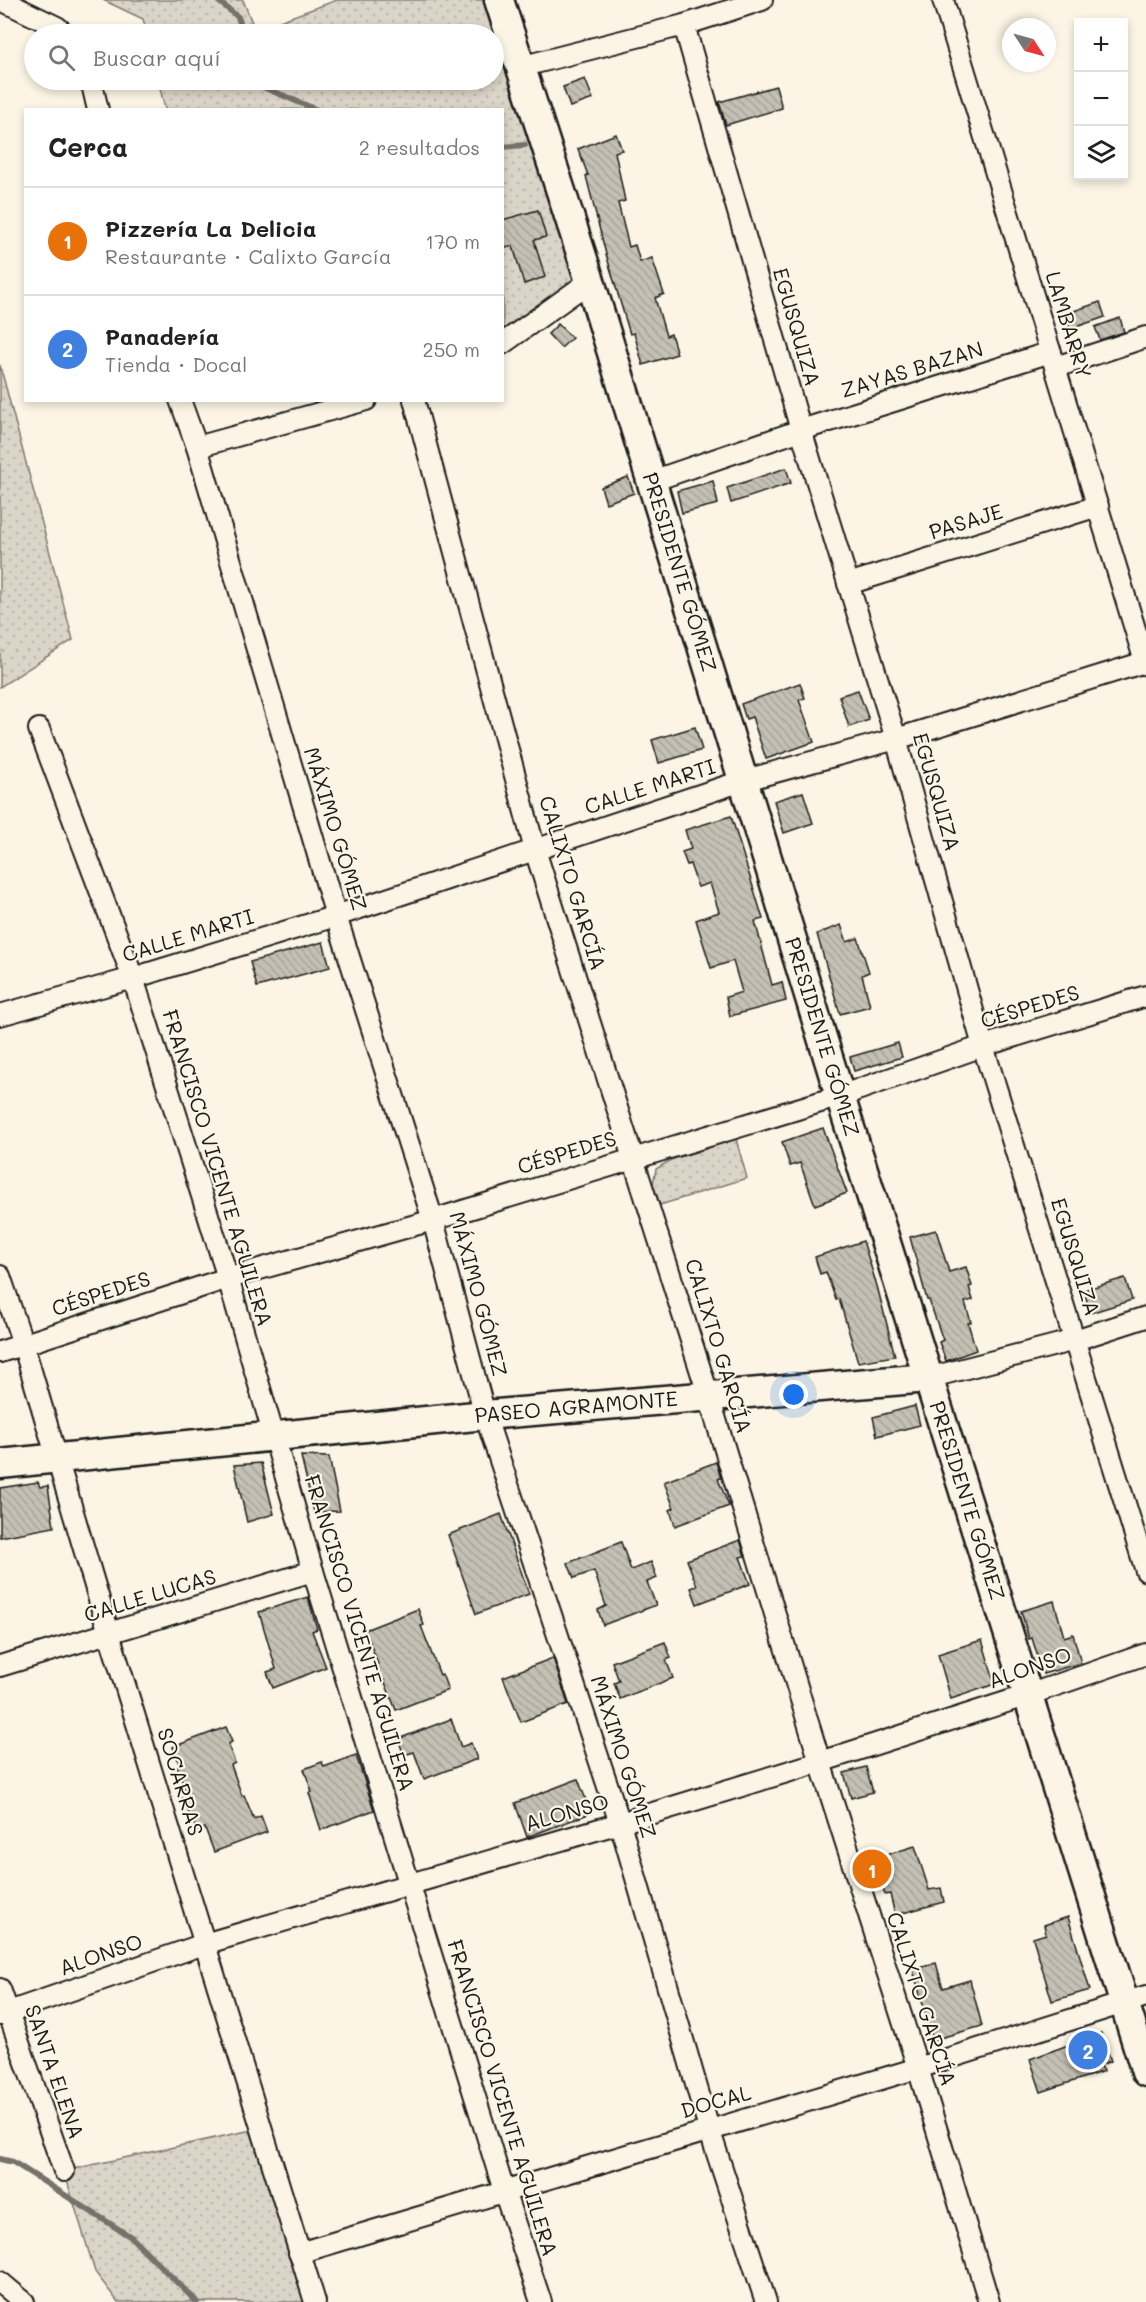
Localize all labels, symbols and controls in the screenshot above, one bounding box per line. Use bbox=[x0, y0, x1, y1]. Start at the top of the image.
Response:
north arrow bbox=[1002, 18, 1056, 72]
map controls bbox=[1074, 18, 1128, 180]
button: + bbox=[1074, 18, 1128, 72]
search box bbox=[24, 24, 504, 90]
icon: search bbox=[45, 41, 78, 74]
text: Buscar aquí bbox=[93, 43, 221, 72]
button: − bbox=[1074, 72, 1128, 126]
button: layers bbox=[1074, 126, 1128, 180]
text: Cerca bbox=[48, 130, 128, 164]
text: 2 resultados bbox=[359, 134, 480, 160]
text: Pizzería La Delicia bbox=[105, 214, 317, 243]
text: 1 bbox=[63, 228, 72, 254]
text: 170 m bbox=[425, 228, 480, 254]
text: Restaurante · Calixto García bbox=[105, 243, 391, 269]
street label: EGUSQUIZA bbox=[768, 264, 827, 389]
street label: LAMBARRY bbox=[1040, 268, 1099, 381]
text: Panadería bbox=[105, 322, 219, 351]
street label: ZAYAS BAZAN bbox=[837, 334, 986, 403]
text: 2 bbox=[62, 336, 73, 362]
text: 250 m bbox=[423, 336, 480, 362]
text: Tienda · Docal bbox=[105, 351, 247, 377]
street label: PRESIDENTE GÓMEZ bbox=[638, 469, 724, 675]
street label: PASAJE bbox=[925, 497, 1006, 545]
street label: EGUSQUIZA bbox=[908, 729, 967, 854]
street label: MÁXIMO GÓMEZ bbox=[299, 744, 374, 914]
street label: CALLE MARTI bbox=[581, 752, 718, 819]
street label: CALIXTO GARCÍA bbox=[534, 792, 613, 973]
street label: CALLE MARTI bbox=[119, 902, 257, 967]
street label: PRESIDENTE GÓMEZ bbox=[780, 934, 867, 1139]
street label: CÉSPEDES bbox=[977, 978, 1082, 1033]
street label: FRANCISCO VICENTE AGUILERA bbox=[157, 1006, 280, 1329]
street label: CÉSPEDES bbox=[514, 1124, 619, 1179]
street label: EGUSQUIZA bbox=[1046, 1194, 1107, 1319]
street label: MÁXIMO GÓMEZ bbox=[444, 1208, 514, 1379]
street label: CALIXTO GARCÍA bbox=[680, 1255, 759, 1436]
street label: CÉSPEDES bbox=[48, 1264, 153, 1321]
your location bbox=[779, 1380, 808, 1409]
street label: PASEO AGRAMONTE bbox=[473, 1384, 679, 1428]
street label: PRESIDENTE GÓMEZ bbox=[924, 1397, 1012, 1603]
street label: FRANCISCO VICENTE AGUILERA bbox=[299, 1471, 422, 1794]
street label: CALLE LUCAS bbox=[80, 1562, 219, 1627]
street label: ALONSO bbox=[984, 1640, 1075, 1693]
street label: MÁXIMO GÓMEZ bbox=[585, 1672, 663, 1841]
street label: SOCARRAS bbox=[152, 1724, 211, 1839]
street label: ALONSO bbox=[521, 1787, 612, 1836]
pin: 1 bbox=[852, 1846, 892, 1892]
street label: CALIXTO GARCÍA bbox=[882, 1908, 963, 2089]
street label: ALONSO bbox=[55, 1927, 146, 1980]
street label: FRANCISCO VICENTE AGUILERA bbox=[442, 1936, 565, 2259]
street label: SANTA ELENA bbox=[20, 2001, 91, 2142]
pin: 2 bbox=[1068, 2028, 1108, 2072]
street label: DOCAL bbox=[677, 2078, 754, 2123]

